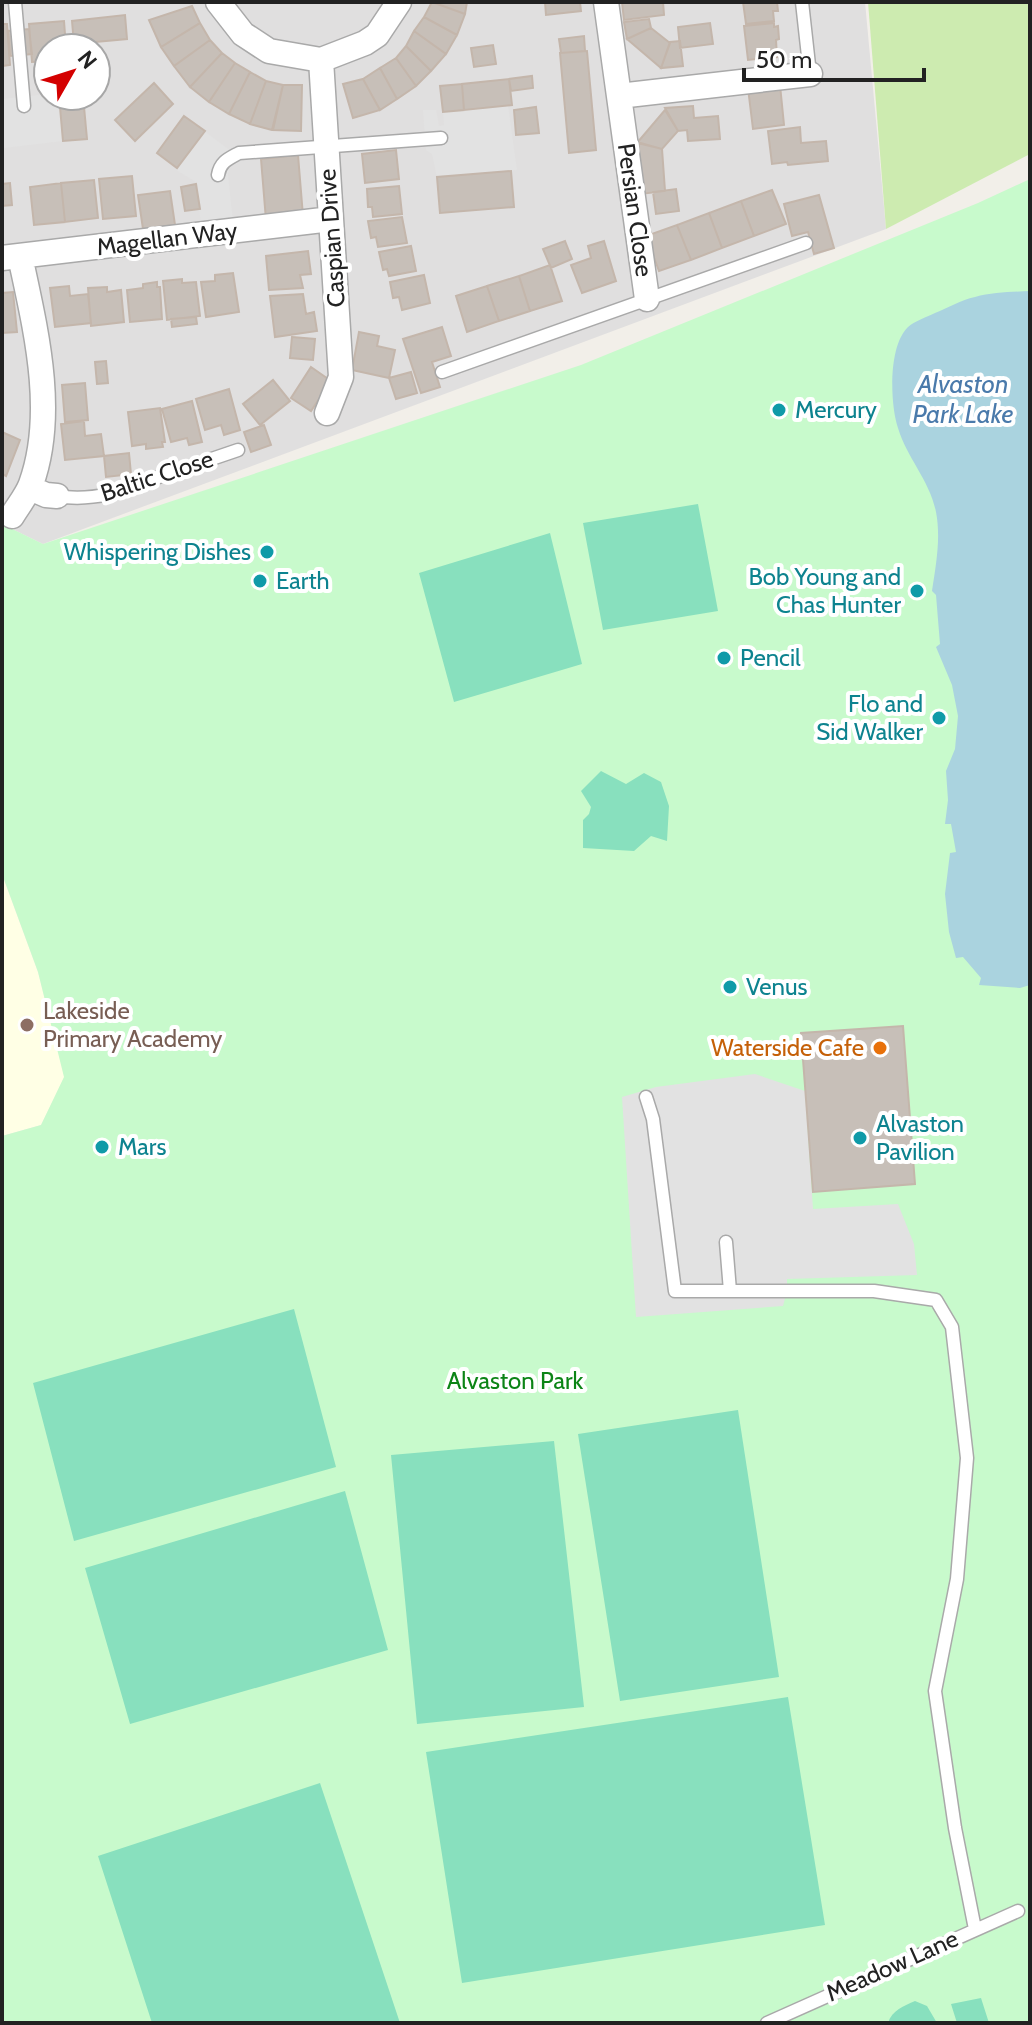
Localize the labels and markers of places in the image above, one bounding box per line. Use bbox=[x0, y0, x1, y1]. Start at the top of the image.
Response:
place label: Mercury bbox=[795, 395, 877, 424]
marker: Mercury bbox=[770, 401, 788, 419]
place label: Whispering Dishes bbox=[64, 537, 251, 566]
marker: Whispering Dishes bbox=[258, 543, 276, 561]
place label: Bob Young and Chas Hunter bbox=[748, 562, 901, 619]
place label: Earth bbox=[276, 566, 330, 595]
marker: Earth bbox=[251, 572, 269, 590]
marker: Bob Young and Chas Hunter bbox=[908, 582, 926, 600]
place label: Pencil bbox=[740, 643, 801, 672]
marker: Pencil bbox=[715, 649, 733, 667]
place label: Flo and Sid Walker bbox=[816, 689, 923, 746]
marker: Flo and Sid Walker bbox=[930, 709, 948, 727]
place label: Venus bbox=[746, 972, 807, 1001]
marker: Venus bbox=[721, 978, 739, 996]
place label: Lakeside Primary Academy bbox=[43, 996, 222, 1053]
marker: Lakeside Primary Academy bbox=[18, 1016, 36, 1034]
place label: Waterside Cafe bbox=[711, 1033, 864, 1062]
marker: Waterside Cafe bbox=[871, 1039, 889, 1057]
place label: Alvaston Pavilion bbox=[876, 1109, 964, 1166]
marker: Alvaston Pavilion bbox=[851, 1129, 869, 1147]
place label: Mars bbox=[118, 1132, 166, 1161]
marker: Mars bbox=[93, 1138, 111, 1156]

